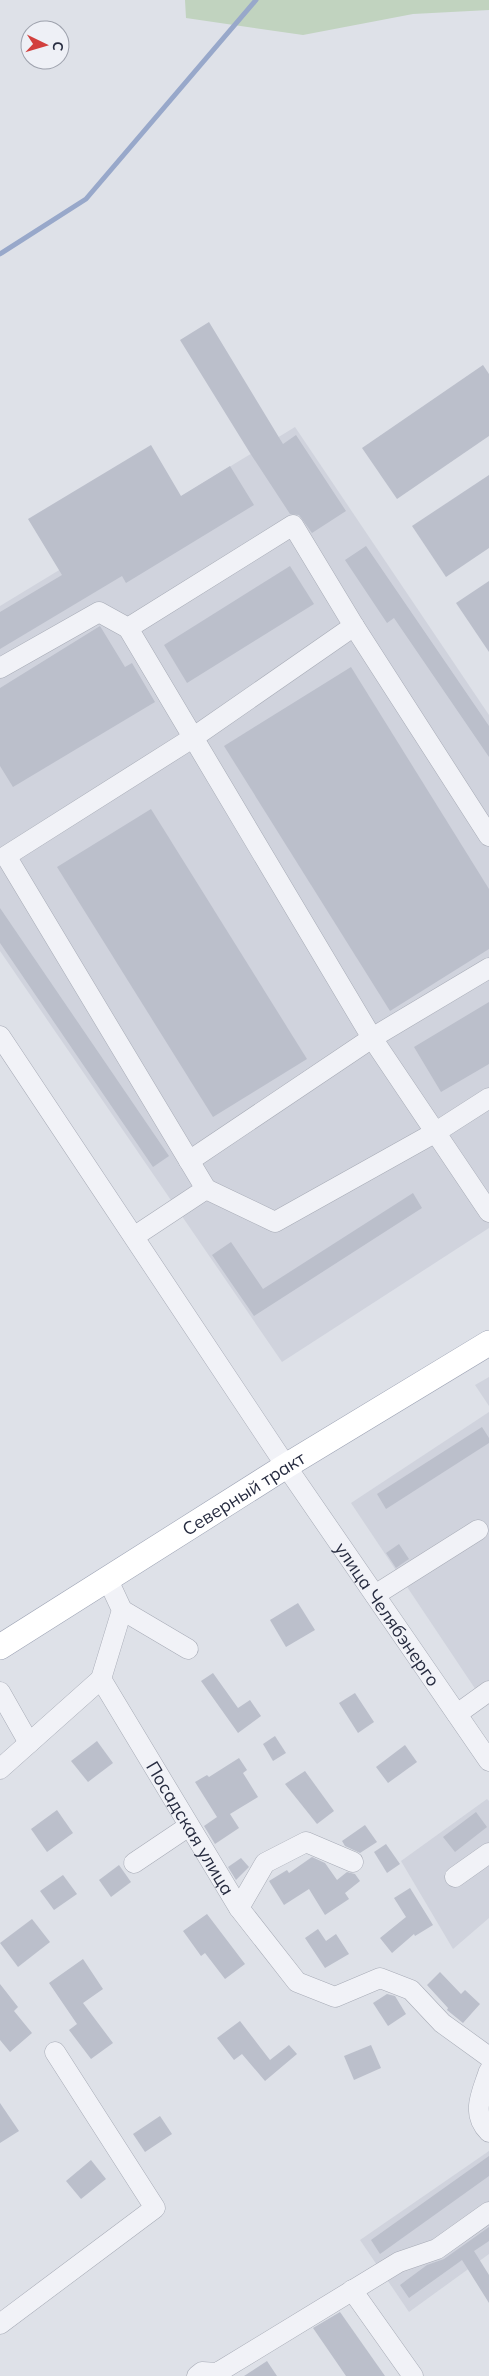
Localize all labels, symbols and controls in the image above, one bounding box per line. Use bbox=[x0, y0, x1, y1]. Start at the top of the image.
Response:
north arrow bbox=[20, 20, 70, 70]
text: С bbox=[49, 41, 67, 52]
street label: Северный тракт bbox=[178, 1445, 310, 1540]
street label: улица Челябэнерго bbox=[330, 1537, 446, 1691]
street label: Посадская улица bbox=[142, 1757, 240, 1899]

